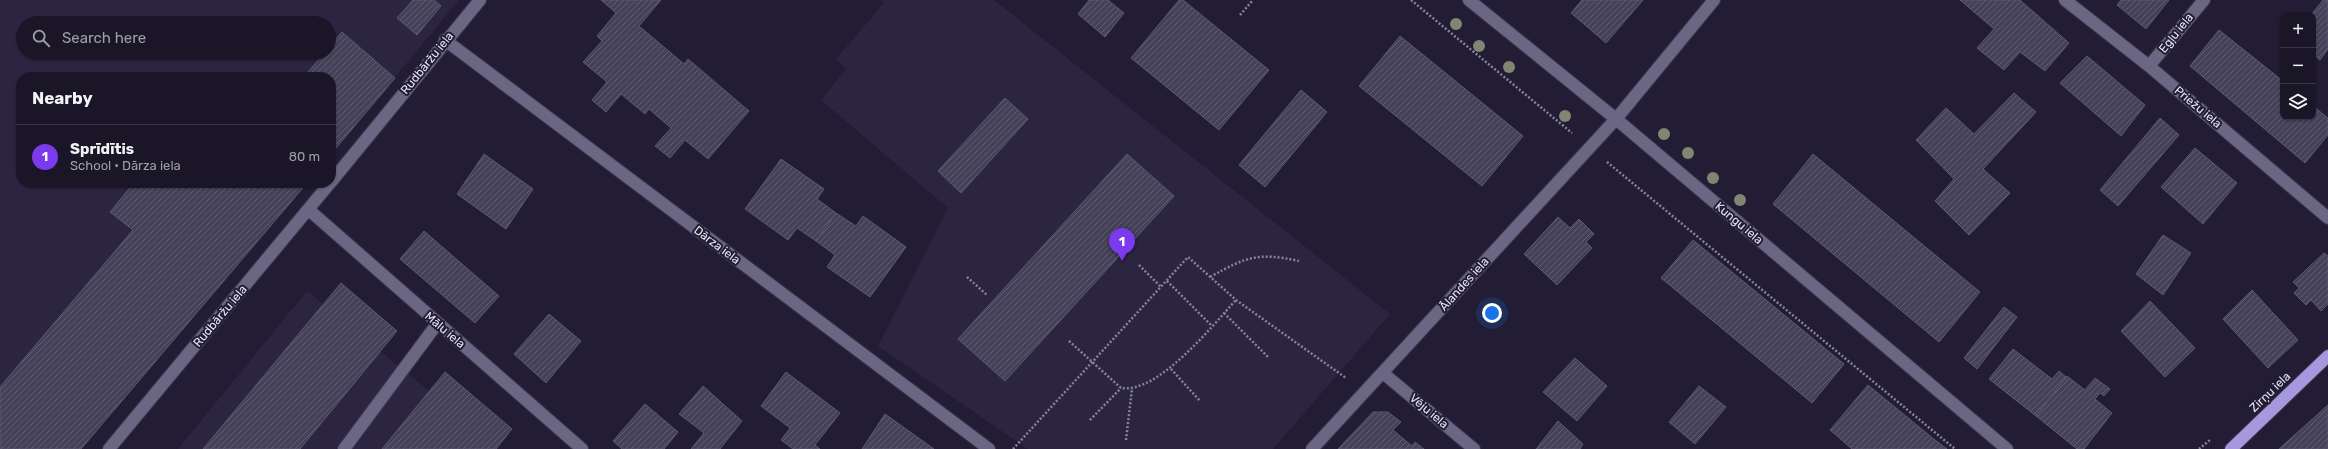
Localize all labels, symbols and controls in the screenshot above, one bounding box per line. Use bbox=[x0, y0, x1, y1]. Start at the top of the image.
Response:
street label: Egļu iela bbox=[2156, 10, 2196, 56]
map controls bbox=[2280, 12, 2316, 120]
button: + bbox=[2280, 12, 2316, 48]
search box bbox=[16, 16, 336, 60]
icon: search bbox=[30, 27, 52, 49]
text: Search here bbox=[62, 29, 146, 47]
street label: Rudbāržu iela bbox=[398, 29, 456, 97]
button: − bbox=[2280, 48, 2316, 84]
street label: Priežu iela bbox=[2172, 83, 2224, 131]
button: layers bbox=[2280, 84, 2316, 120]
text: Nearby bbox=[32, 88, 93, 108]
text: Sprīdītis bbox=[70, 140, 134, 158]
text: 1 bbox=[42, 149, 48, 164]
text: 80 m bbox=[289, 149, 320, 164]
text: School · Dārza iela bbox=[70, 158, 181, 173]
street label: Kungu iela bbox=[1712, 199, 1766, 247]
street label: Dārza iela bbox=[691, 223, 743, 267]
pin: 1 bbox=[1109, 228, 1135, 261]
street label: Ālandes iela bbox=[1436, 254, 1492, 314]
street label: Rudbāržu iela bbox=[190, 282, 250, 350]
your location bbox=[1482, 303, 1502, 323]
street label: Mālu iela bbox=[422, 309, 468, 351]
street label: Zirņu iela bbox=[2247, 369, 2293, 415]
street label: Vēju iela bbox=[1407, 391, 1451, 431]

